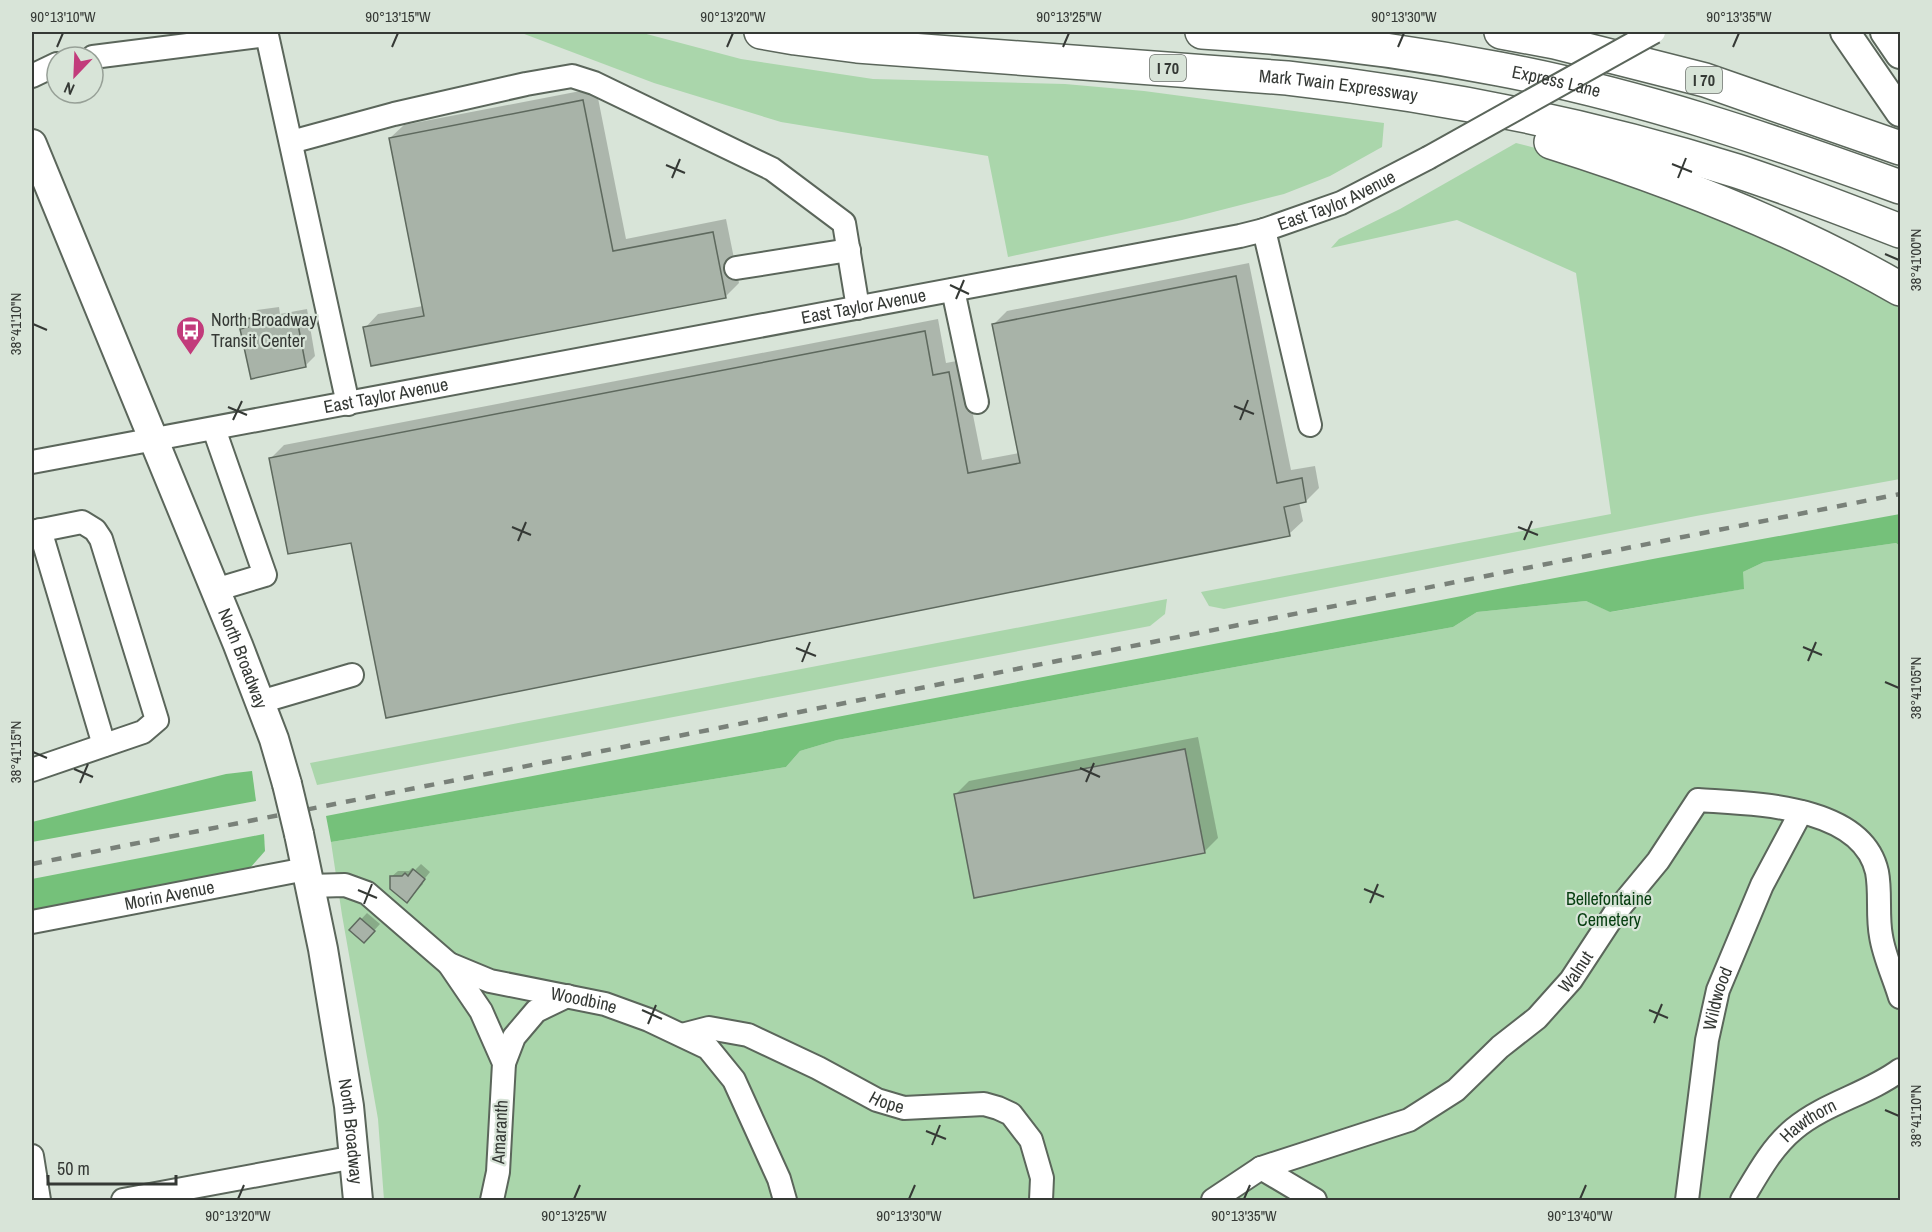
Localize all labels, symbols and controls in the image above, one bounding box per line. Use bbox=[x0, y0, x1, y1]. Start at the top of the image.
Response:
text: 90°13'10"W bbox=[30, 6, 96, 27]
text: 90°13'15"W bbox=[365, 6, 431, 27]
text: 90°13'20"W bbox=[700, 6, 766, 27]
text: 90°13'25"W bbox=[1036, 6, 1102, 27]
text: 90°13'30"W bbox=[1371, 6, 1437, 27]
text: 90°13'35"W bbox=[1706, 6, 1772, 27]
north arrow bbox=[45, 45, 105, 105]
road number: I 70 bbox=[1150, 55, 1186, 81]
street label: Express Lane bbox=[1510, 59, 1603, 103]
street label: Mark Twain Expressway bbox=[1258, 63, 1420, 108]
road number: I 70 bbox=[1686, 67, 1722, 93]
text: N bbox=[60, 77, 78, 101]
street label: East Taylor Avenue bbox=[1274, 164, 1400, 236]
text: 38°41'00"N bbox=[1905, 229, 1926, 291]
street label: East Taylor Avenue bbox=[799, 282, 928, 330]
text: 38°41'10"N bbox=[5, 293, 26, 355]
place label: North Broadway Transit Center bbox=[211, 307, 317, 353]
bus stop icon: North Broadway Transit Center bbox=[174, 314, 206, 356]
street label: East Taylor Avenue bbox=[321, 371, 450, 419]
street label: North Broadway bbox=[212, 604, 274, 713]
text: 38°41'05"N bbox=[1905, 657, 1926, 719]
text: 38°41'15"N bbox=[5, 721, 26, 783]
street label: Morin Avenue bbox=[122, 874, 216, 916]
park label: Bellefontaine Cemetery bbox=[1566, 886, 1652, 932]
street label: Walnut bbox=[1552, 946, 1599, 998]
street label: Wildwood bbox=[1697, 963, 1738, 1032]
street label: Woodbine bbox=[549, 980, 621, 1019]
street label: North Broadway bbox=[333, 1077, 369, 1186]
street label: Hope bbox=[865, 1085, 907, 1119]
text: 38°41'10"N bbox=[1905, 1085, 1926, 1147]
street label: Hawthorn bbox=[1774, 1092, 1840, 1148]
street label: Amaranth bbox=[485, 1099, 514, 1166]
scale bar bbox=[48, 1148, 176, 1186]
text: 50 m bbox=[57, 1156, 90, 1181]
text: 90°13'20"W bbox=[205, 1205, 271, 1226]
text: 90°13'25"W bbox=[541, 1205, 607, 1226]
text: 90°13'30"W bbox=[876, 1205, 942, 1226]
text: 90°13'35"W bbox=[1211, 1205, 1277, 1226]
text: 90°13'40"W bbox=[1547, 1205, 1613, 1226]

